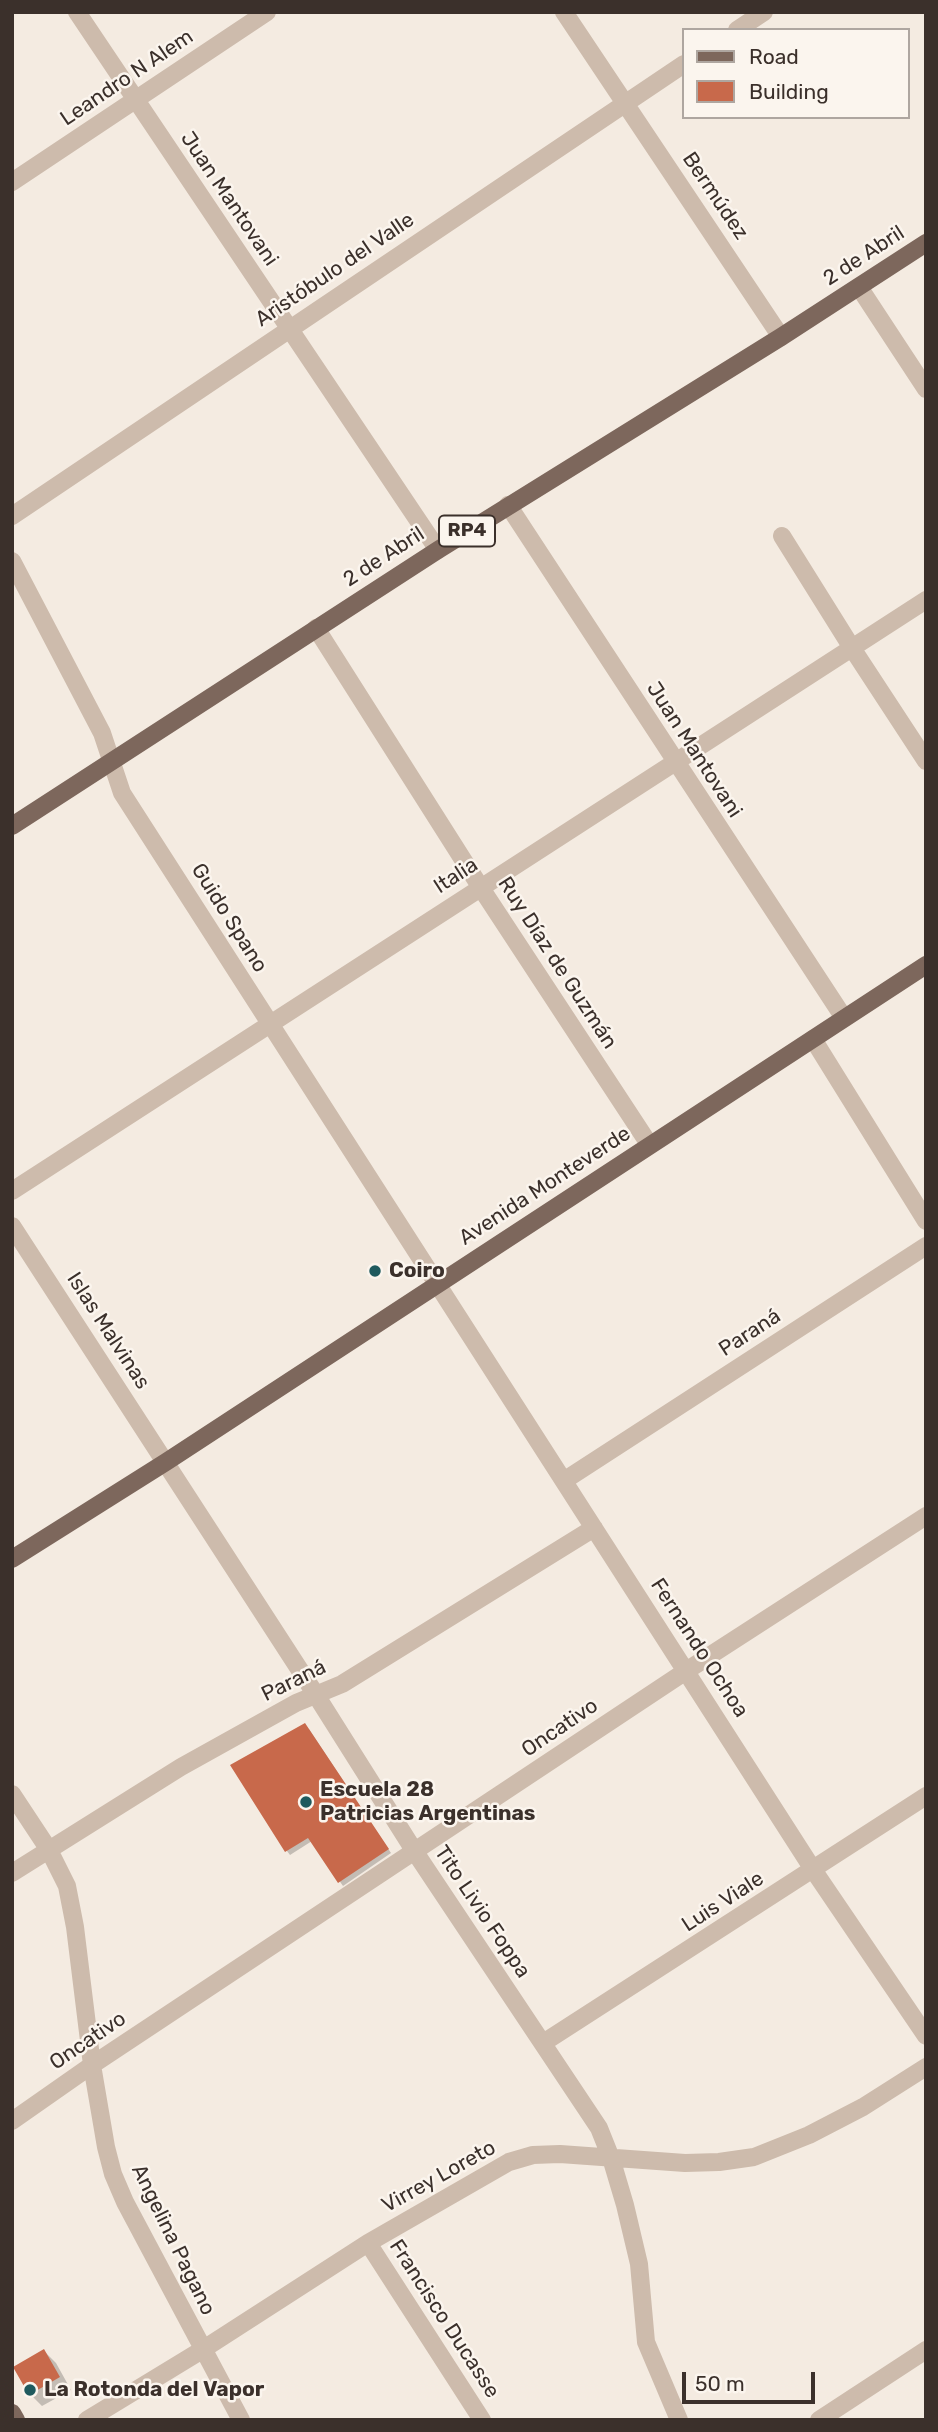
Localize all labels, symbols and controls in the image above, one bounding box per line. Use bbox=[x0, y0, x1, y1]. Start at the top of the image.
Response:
street label: Leandro N Alem bbox=[56, 24, 198, 132]
legend bbox=[682, 28, 910, 119]
text: Road bbox=[749, 44, 799, 69]
text: Building bbox=[749, 79, 829, 104]
street label: Juan Mantovani bbox=[175, 127, 283, 271]
street label: Bermúdez bbox=[677, 147, 753, 245]
street label: Aristóbulo del Valle bbox=[251, 208, 419, 332]
street label: 2 de Abril bbox=[819, 220, 909, 292]
road number: RP4 bbox=[439, 516, 495, 546]
street label: 2 de Abril bbox=[339, 521, 429, 593]
street label: Juan Mantovani bbox=[641, 677, 747, 823]
street label: Italia bbox=[429, 853, 483, 899]
street label: Guido Spano bbox=[186, 859, 272, 977]
street label: Ruy Díaz de Guzmán bbox=[492, 872, 622, 1054]
street label: Avenida Monteverde bbox=[455, 1121, 635, 1251]
place label: Coiro bbox=[389, 1258, 445, 1284]
marker: Coiro bbox=[367, 1263, 383, 1279]
street label: Islas Malvinas bbox=[61, 1268, 155, 1394]
street label: Paraná bbox=[714, 1304, 786, 1362]
street label: Fernando Ochoa bbox=[645, 1574, 753, 1722]
street label: Paraná bbox=[258, 1655, 330, 1707]
street label: Oncativo bbox=[517, 1693, 603, 1763]
place label: Escuela 28 Patricias Argentinas bbox=[320, 1777, 535, 1827]
marker: Escuela 28 Patricias Argentinas bbox=[298, 1794, 314, 1810]
street label: Tito Livio Foppa bbox=[428, 1841, 536, 1983]
street label: Luis Viale bbox=[677, 1866, 769, 1938]
street label: Oncativo bbox=[45, 2006, 131, 2076]
street label: Virrey Loreto bbox=[378, 2135, 500, 2219]
street label: Angelina Pagano bbox=[126, 2161, 220, 2319]
street label: Francisco Ducasse bbox=[383, 2235, 505, 2403]
scale bar bbox=[686, 2358, 819, 2402]
text: 50 m bbox=[695, 2371, 745, 2396]
place label: La Rotonda del Vapor bbox=[44, 2377, 264, 2403]
marker: La Rotonda del Vapor bbox=[22, 2382, 38, 2398]

